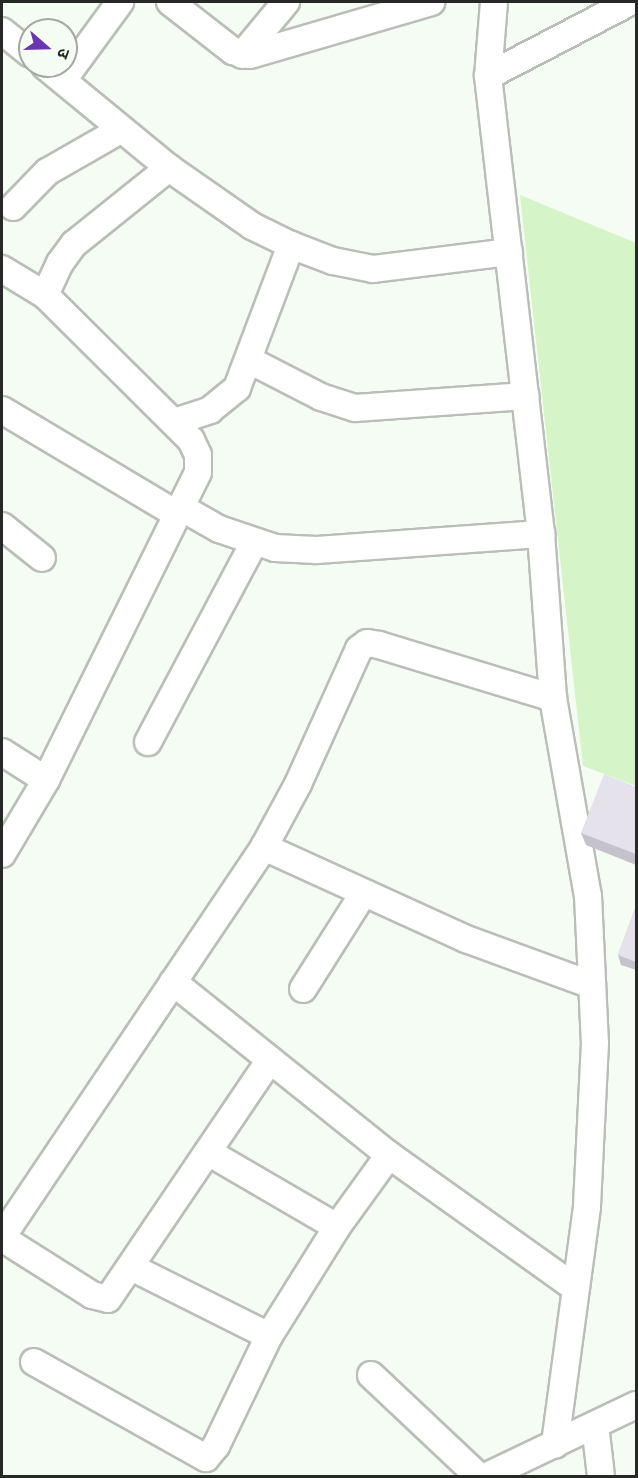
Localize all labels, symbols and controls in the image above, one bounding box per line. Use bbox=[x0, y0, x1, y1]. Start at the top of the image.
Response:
north arrow bbox=[18, 18, 78, 78]
text: उ bbox=[52, 46, 75, 62]

